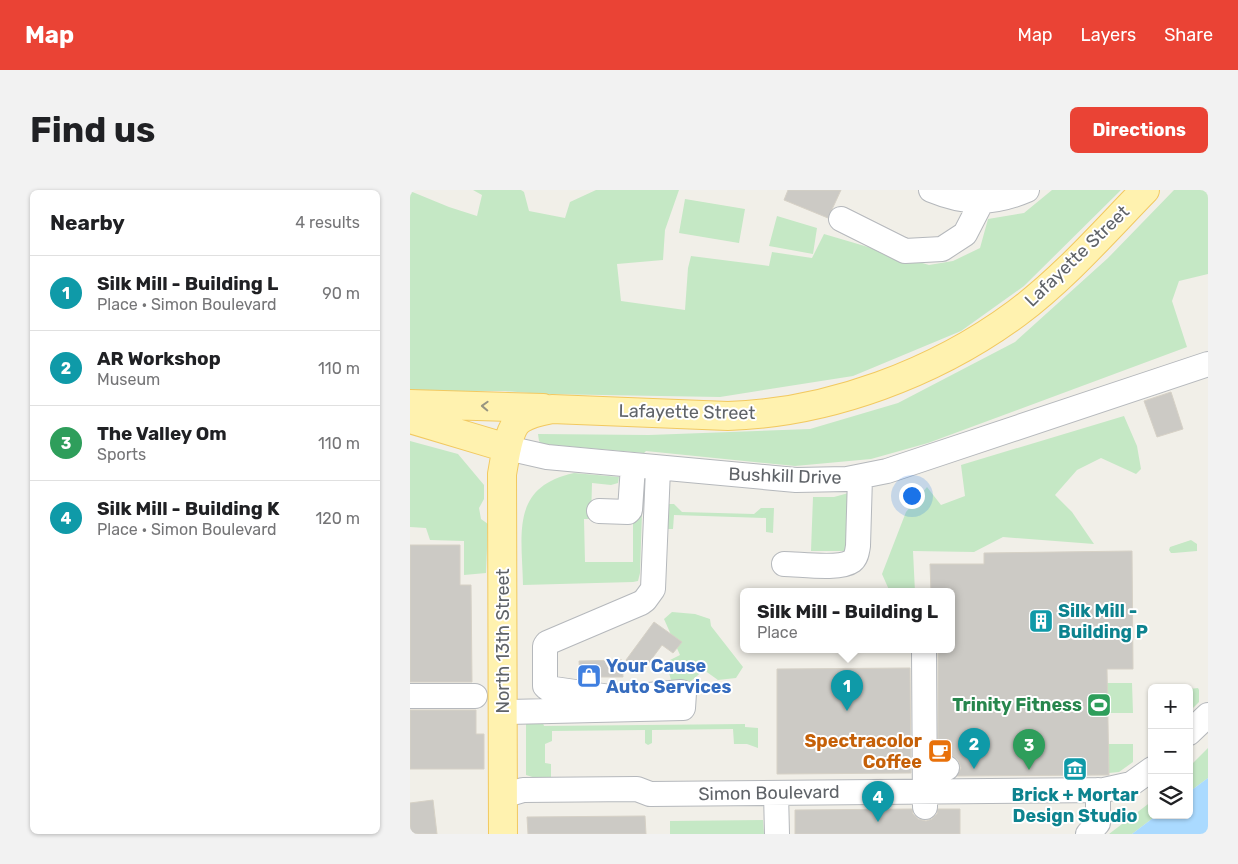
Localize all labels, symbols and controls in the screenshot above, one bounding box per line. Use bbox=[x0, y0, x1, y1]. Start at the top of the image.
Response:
text: Map bbox=[25, 21, 74, 49]
text: Map bbox=[1018, 24, 1053, 46]
text: Layers bbox=[1081, 24, 1136, 46]
text: Share bbox=[1164, 24, 1213, 46]
button: Directions bbox=[1070, 107, 1208, 153]
text: Find us bbox=[30, 109, 155, 151]
street label: Lafayette Street bbox=[1020, 201, 1134, 311]
text: Nearby bbox=[50, 210, 125, 235]
text: 4 results bbox=[295, 213, 360, 232]
text: Silk Mill - Building L bbox=[97, 272, 278, 295]
text: 1 bbox=[62, 284, 70, 303]
text: 90 m bbox=[322, 284, 360, 303]
text: Place · Simon Boulevard bbox=[97, 295, 277, 314]
text: AR Workshop bbox=[97, 347, 221, 370]
text: 2 bbox=[61, 359, 71, 378]
text: 110 m bbox=[318, 359, 360, 378]
text: Museum bbox=[97, 370, 160, 389]
street label: Lafayette Street bbox=[618, 400, 756, 424]
one-way arrow bbox=[481, 401, 489, 412]
text: The Valley Om bbox=[97, 422, 227, 445]
text: 3 bbox=[61, 434, 71, 453]
text: 110 m bbox=[318, 434, 360, 453]
text: Sports bbox=[97, 445, 146, 464]
street label: Bushkill Drive bbox=[728, 463, 842, 489]
your location bbox=[899, 483, 925, 509]
text: Silk Mill - Building K bbox=[97, 497, 280, 520]
text: 4 bbox=[61, 509, 71, 528]
text: 120 m bbox=[315, 509, 360, 528]
text: Place · Simon Boulevard bbox=[97, 520, 277, 539]
street label: North 13th Street bbox=[492, 568, 514, 714]
popup bbox=[740, 588, 955, 653]
text: Silk Mill - Building L bbox=[757, 600, 938, 623]
place label: Silk Mill - Building P bbox=[1058, 600, 1148, 643]
building icon: Silk Mill - Building P bbox=[1028, 608, 1054, 634]
text: Place bbox=[757, 623, 798, 642]
place label: Your Cause Auto Services bbox=[606, 655, 732, 698]
shop icon: Your Cause Auto Services bbox=[576, 663, 602, 689]
pin: 1 bbox=[831, 670, 863, 711]
map controls bbox=[1148, 684, 1193, 819]
button: + bbox=[1148, 684, 1193, 729]
sports icon: Trinity Fitness bbox=[1086, 692, 1112, 718]
place label: Trinity Fitness bbox=[952, 694, 1082, 716]
pin: 2 bbox=[958, 728, 990, 769]
pin: 3 bbox=[1013, 729, 1045, 770]
button: − bbox=[1148, 729, 1193, 774]
place label: Spectracolor Coffee bbox=[804, 730, 922, 773]
cafe icon: Spectracolor Coffee bbox=[927, 738, 953, 764]
museum icon: Brick + Mortar Design Studio bbox=[1062, 756, 1088, 782]
button: layers bbox=[1148, 774, 1193, 819]
street label: Simon Boulevard bbox=[698, 781, 840, 805]
pin: 4 bbox=[862, 781, 894, 822]
place label: Brick + Mortar Design Studio bbox=[1012, 784, 1138, 827]

